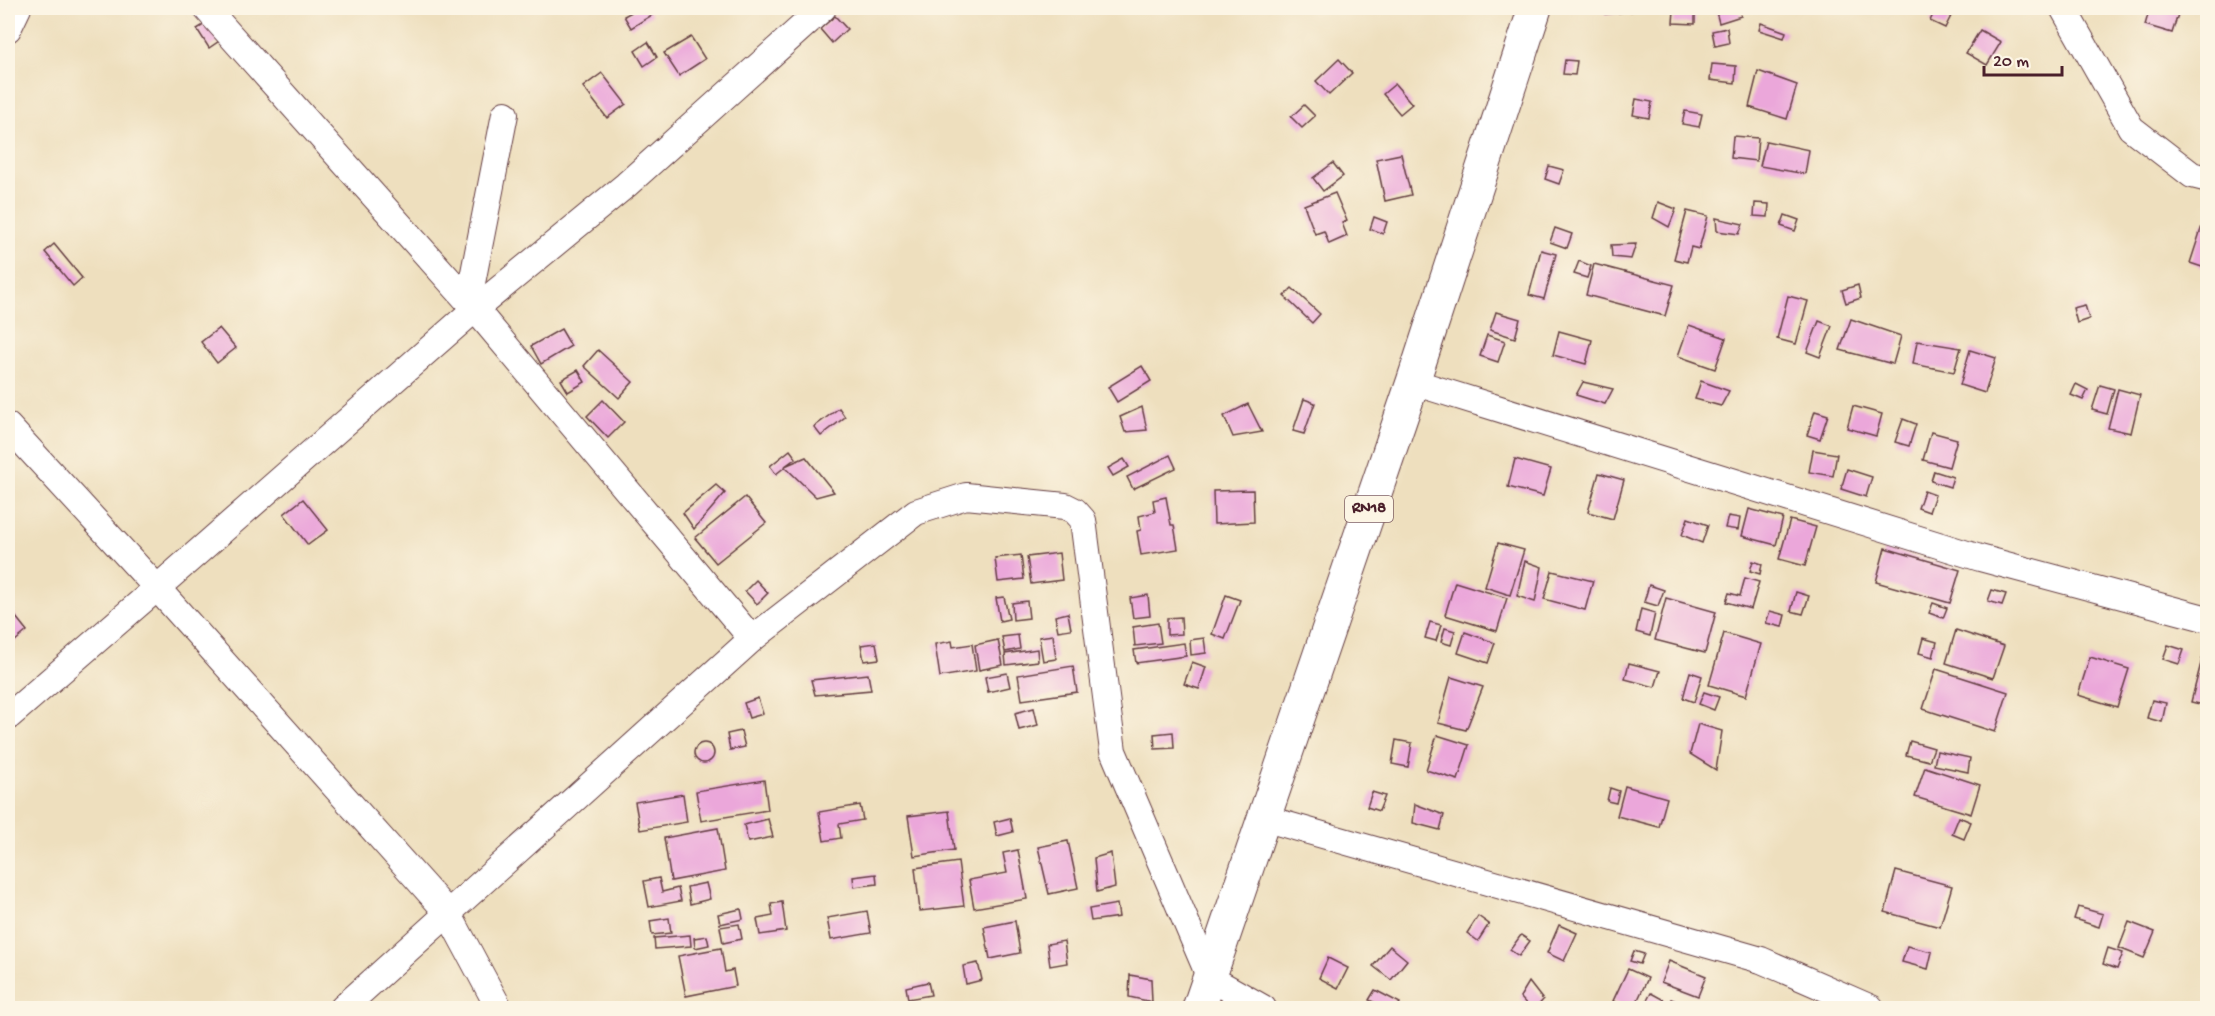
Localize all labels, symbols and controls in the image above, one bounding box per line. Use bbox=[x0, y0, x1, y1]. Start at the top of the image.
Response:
scale bar bbox=[1984, 39, 2062, 77]
text: 20 m bbox=[1993, 52, 2029, 73]
road number: RN18 bbox=[1345, 496, 1393, 522]

